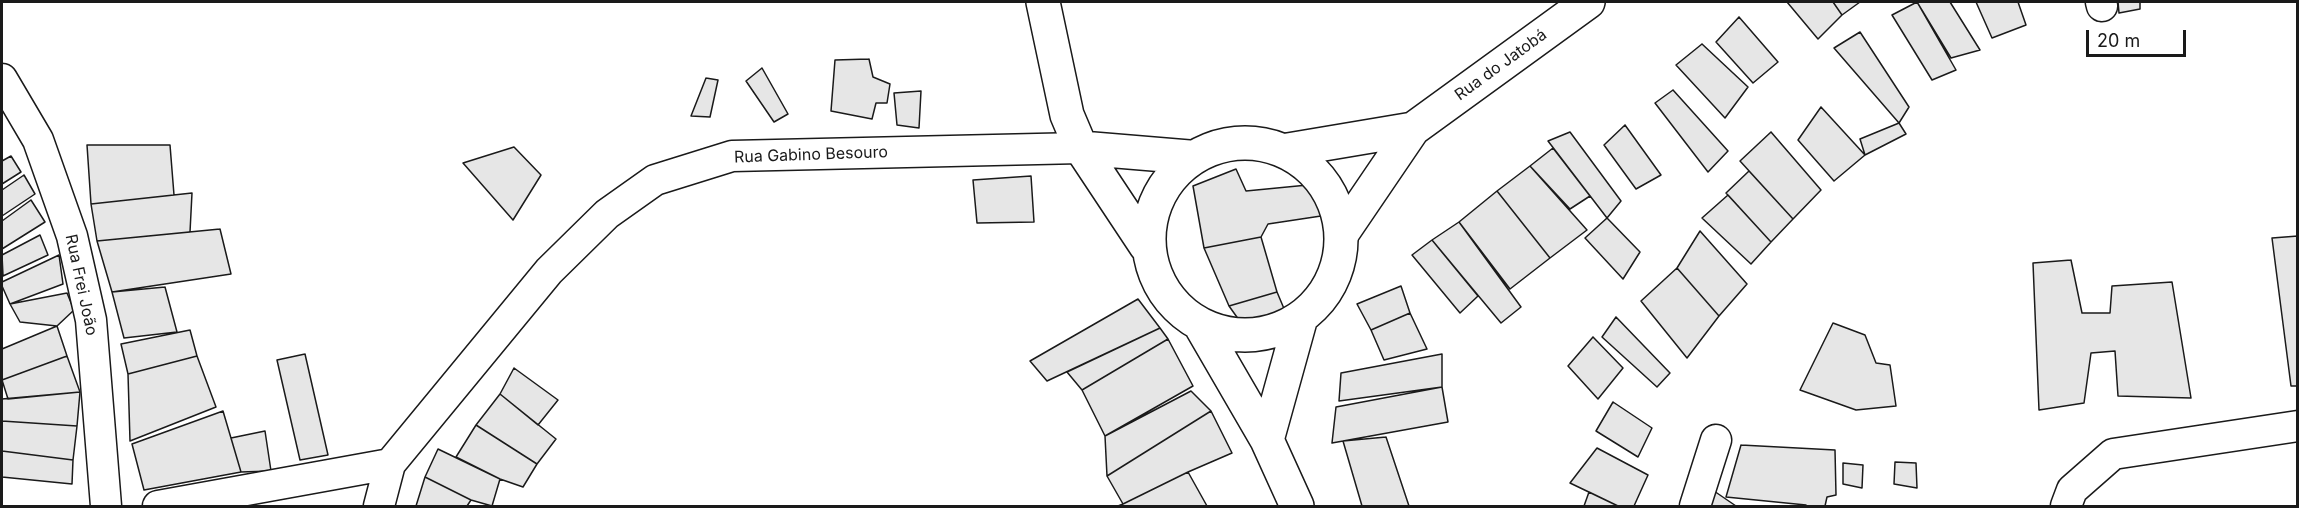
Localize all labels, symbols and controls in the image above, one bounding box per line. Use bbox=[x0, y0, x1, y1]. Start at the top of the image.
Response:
scale bar bbox=[2089, 18, 2190, 56]
street label: Rua do Jatobá bbox=[1451, 25, 1551, 105]
text: 20 m bbox=[2097, 30, 2140, 51]
street label: Rua Gabino Besouro bbox=[734, 143, 888, 167]
street label: Rua Frei João bbox=[61, 233, 101, 337]

